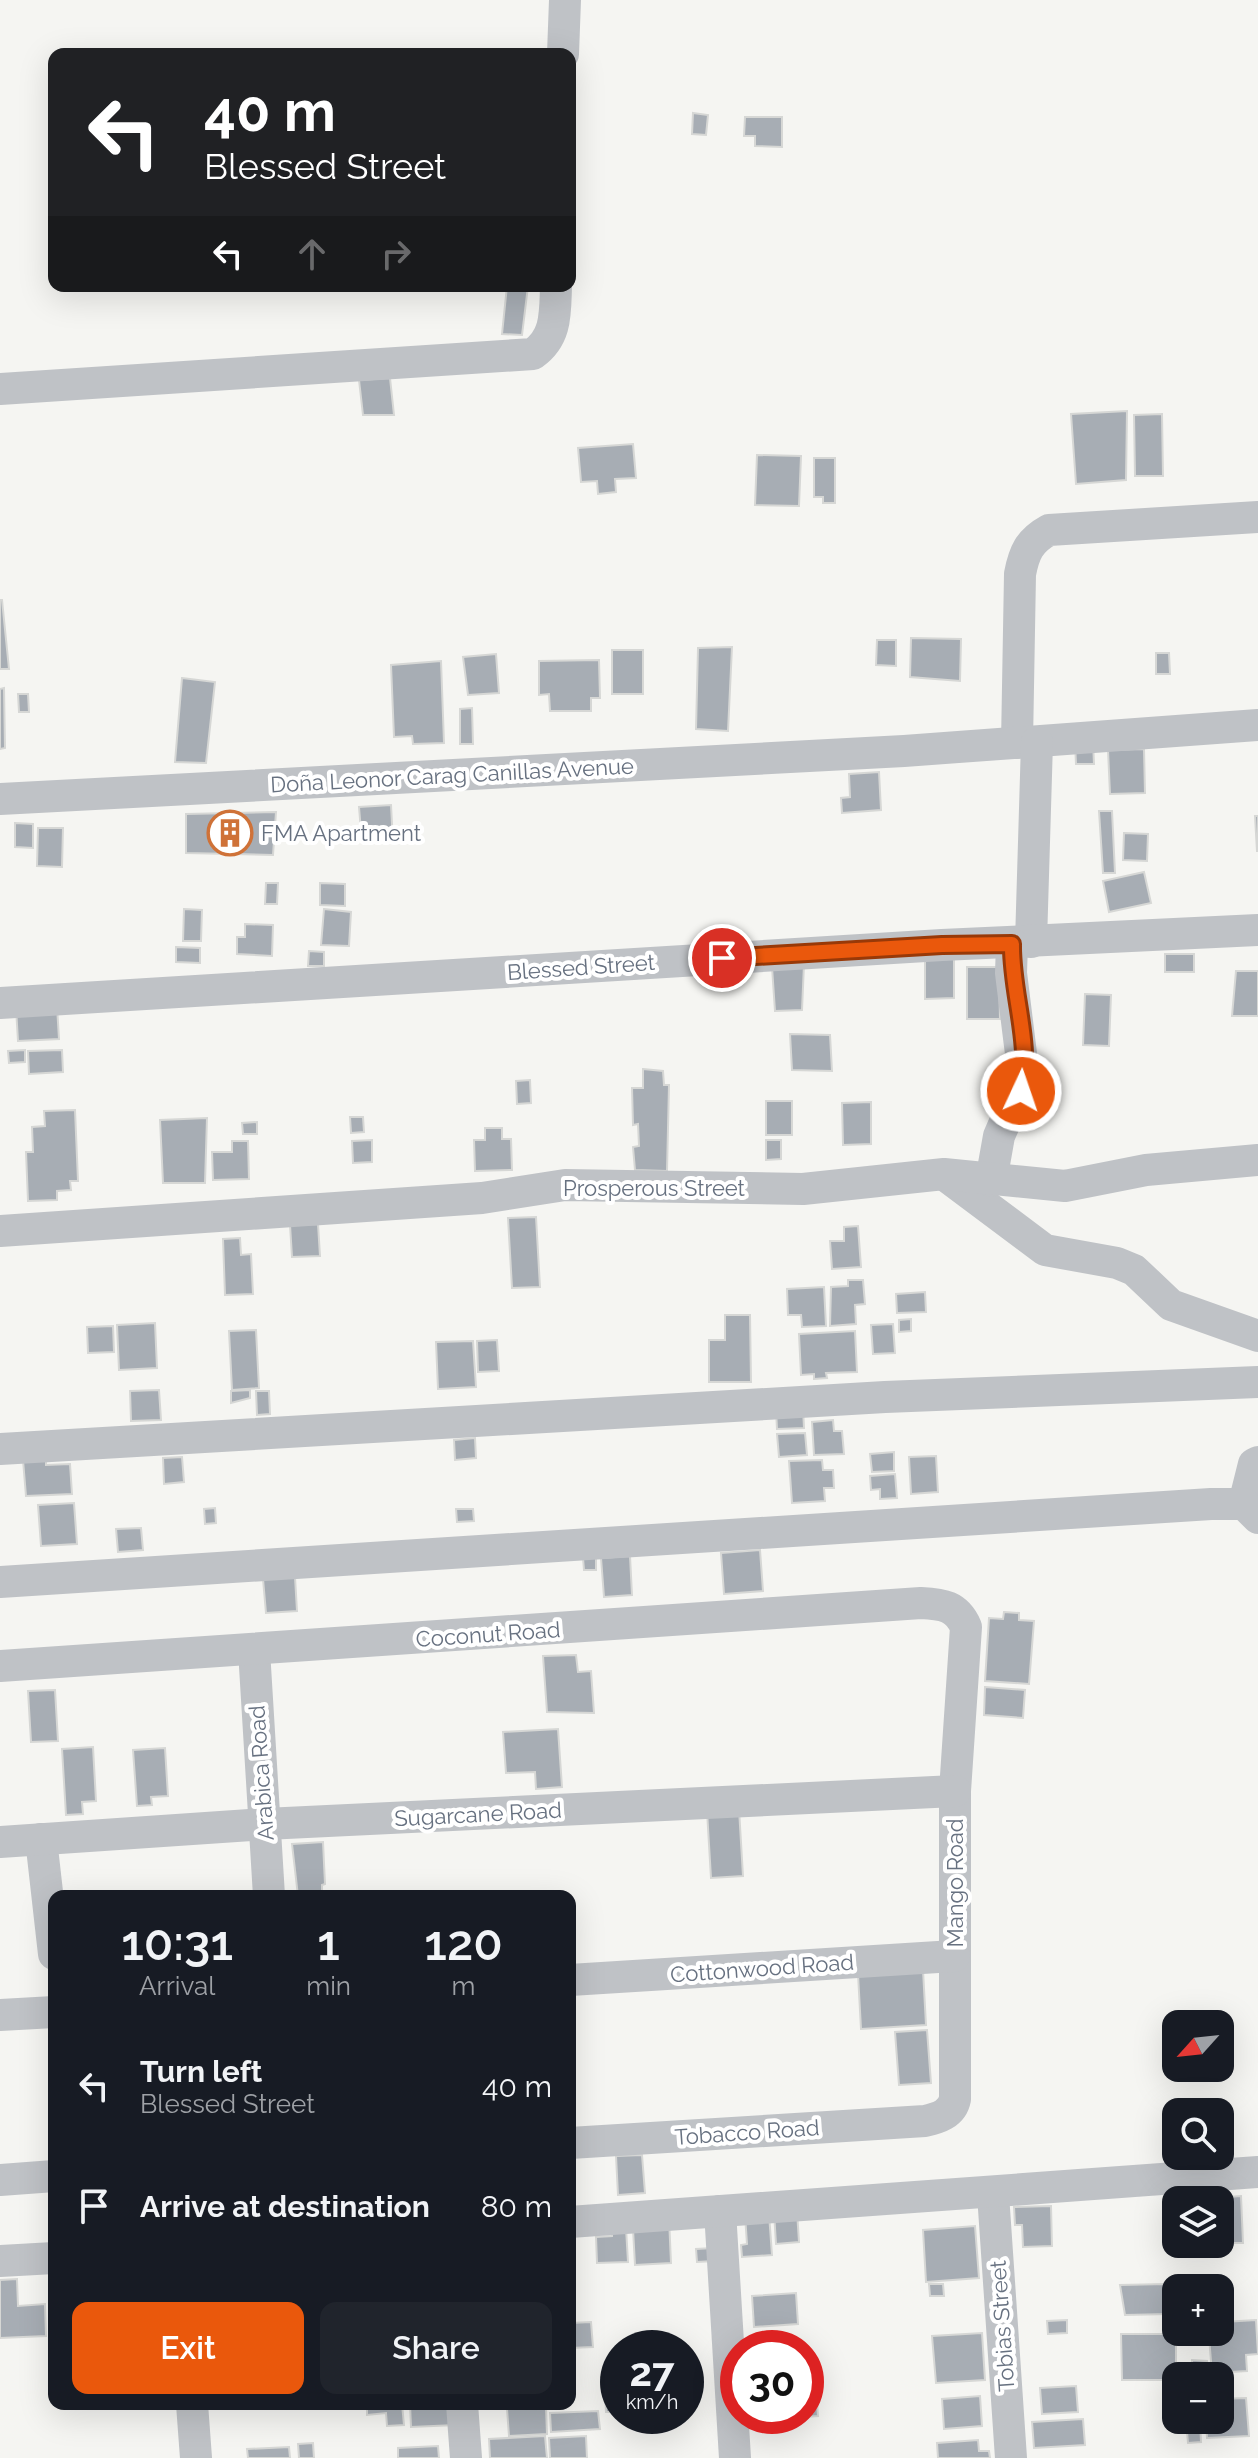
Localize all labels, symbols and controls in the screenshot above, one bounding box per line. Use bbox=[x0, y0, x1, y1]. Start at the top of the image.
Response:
text: 40 m bbox=[204, 78, 336, 144]
icon: left bbox=[72, 80, 176, 184]
text: Blessed Street bbox=[204, 145, 446, 187]
icon: left bbox=[206, 232, 250, 276]
icon: ahead bbox=[290, 232, 334, 276]
icon: right bbox=[374, 232, 418, 276]
street label: Doña Leonor Carag Canillas Avenue bbox=[270, 752, 634, 798]
building icon: FMA Apartment bbox=[206, 809, 254, 857]
place label: FMA Apartment bbox=[261, 820, 422, 846]
pin bbox=[688, 924, 756, 992]
icon: arrive bbox=[700, 936, 744, 980]
street label: Blessed Street bbox=[506, 949, 656, 985]
position arrow bbox=[979, 1049, 1063, 1133]
street label: Prosperous Street bbox=[563, 1175, 746, 1201]
street label: Coconut Road bbox=[415, 1616, 561, 1652]
street label: Arabica Road bbox=[243, 1705, 279, 1841]
street label: Sugarcane Road bbox=[394, 1797, 562, 1831]
street label: Mango Road bbox=[942, 1818, 968, 1948]
text: 10:31 bbox=[121, 1915, 233, 1971]
text: 1 bbox=[317, 1915, 340, 1971]
text: 120 bbox=[424, 1915, 503, 1971]
street label: Cottonwood Road bbox=[669, 1949, 855, 1987]
text: Arrival bbox=[139, 1971, 215, 2001]
text: min bbox=[306, 1971, 351, 2001]
text: m bbox=[452, 1971, 475, 2001]
north arrow bbox=[1162, 2010, 1234, 2082]
map controls bbox=[1162, 2010, 1234, 2434]
text: Turn left bbox=[140, 2054, 262, 2089]
icon: left bbox=[72, 2064, 116, 2108]
text: 40 m bbox=[482, 2069, 552, 2104]
text: Blessed Street bbox=[140, 2089, 315, 2119]
button: search bbox=[1162, 2098, 1234, 2170]
street label: Tobacco Road bbox=[674, 2114, 820, 2150]
icon: arrive bbox=[72, 2184, 116, 2228]
button: layers bbox=[1162, 2186, 1234, 2258]
text: Arrive at destination bbox=[140, 2189, 430, 2224]
text: 80 m bbox=[481, 2189, 552, 2224]
street label: Tobias Street bbox=[984, 2259, 1020, 2393]
button: + bbox=[1162, 2274, 1234, 2346]
button: Exit bbox=[72, 2302, 304, 2394]
button: Share bbox=[320, 2302, 552, 2394]
speed limit sign: 30 bbox=[720, 2330, 824, 2434]
text: 27 bbox=[629, 2348, 674, 2395]
button: − bbox=[1162, 2362, 1234, 2434]
text: km/h bbox=[626, 2390, 678, 2414]

